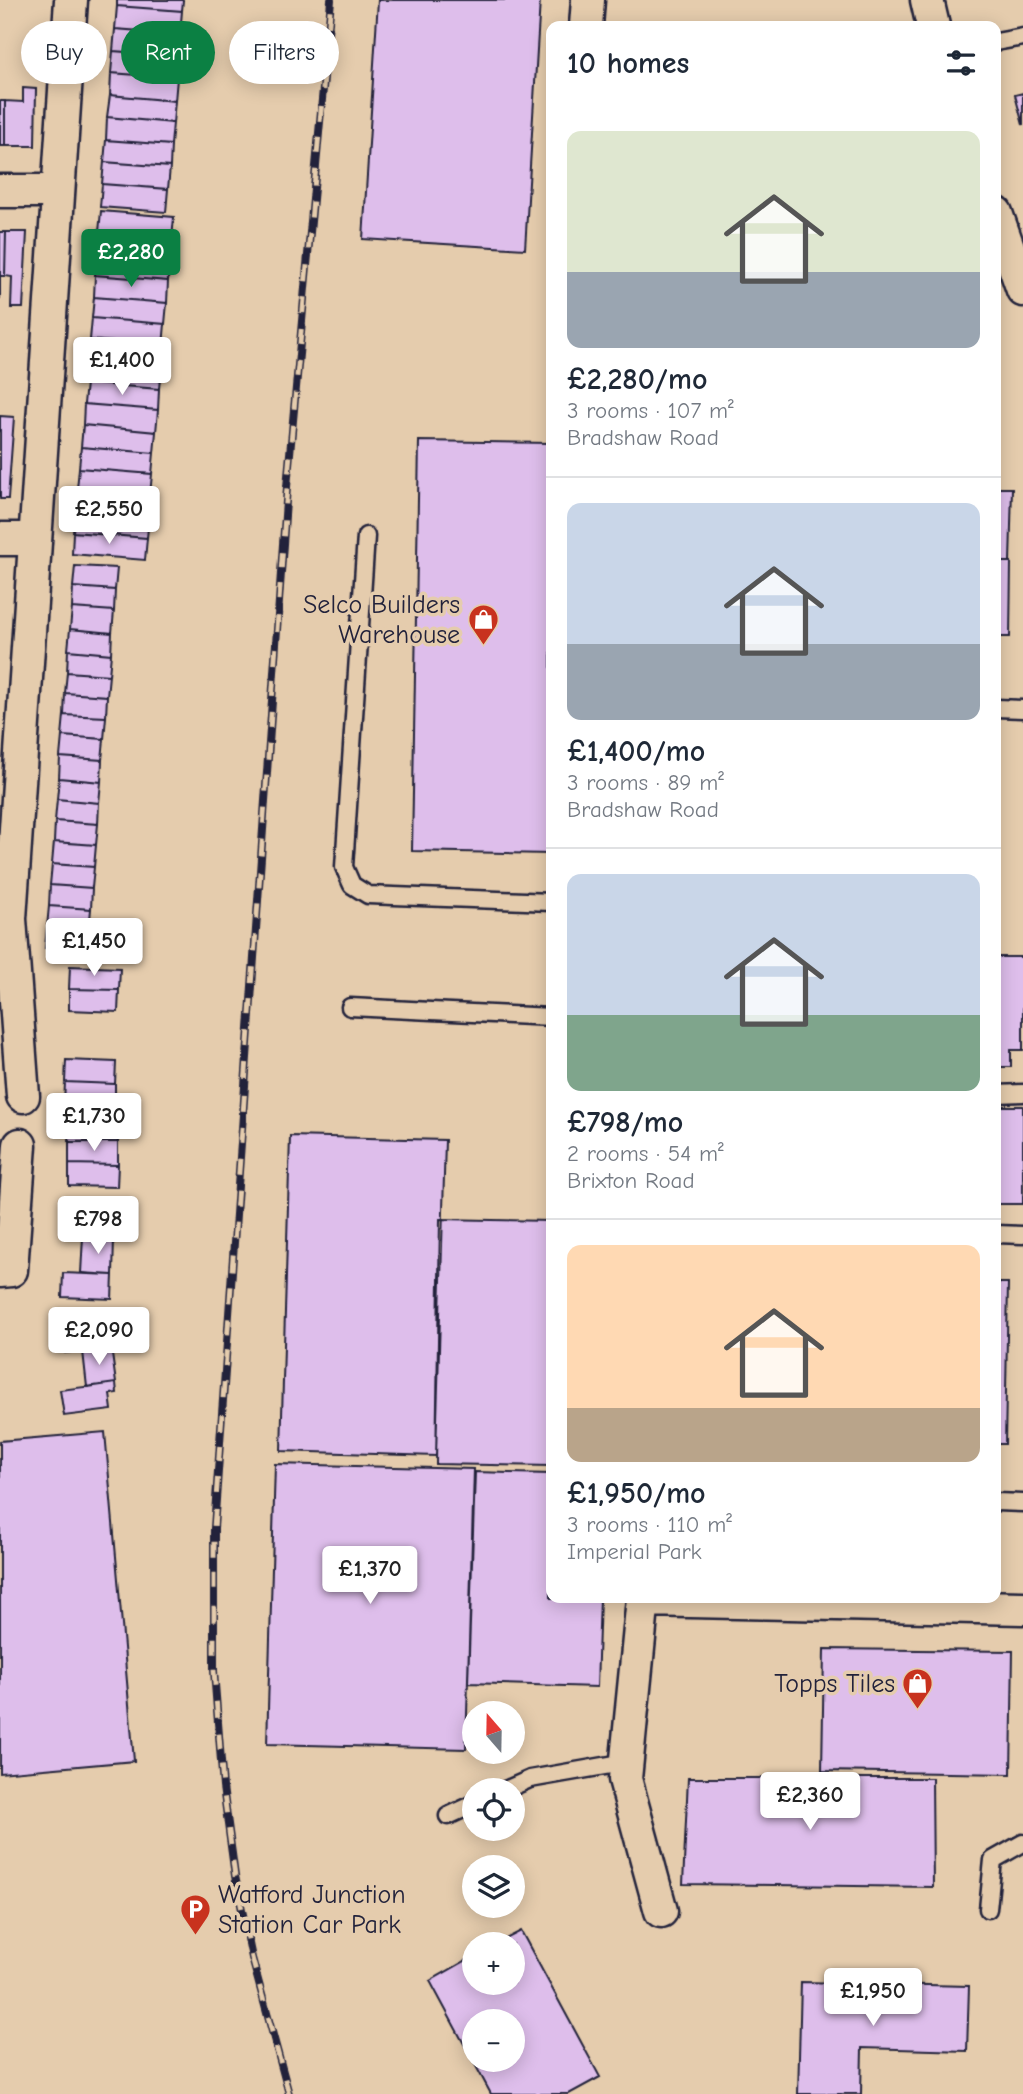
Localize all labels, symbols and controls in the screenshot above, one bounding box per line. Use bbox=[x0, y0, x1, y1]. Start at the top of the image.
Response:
chip: Buy bbox=[21, 21, 107, 84]
chip: Rent bbox=[121, 21, 215, 84]
chip: Filters bbox=[229, 21, 339, 84]
icon: filters bbox=[942, 44, 980, 82]
text: 10 homes bbox=[567, 46, 689, 81]
icon: home bbox=[711, 176, 837, 302]
pin: £2,280 bbox=[74, 230, 188, 289]
text: £2,280 bbox=[97, 238, 165, 265]
pin: £1,400 bbox=[65, 338, 179, 397]
text: £1,400 bbox=[89, 346, 155, 373]
text: £2,280/mo bbox=[567, 362, 707, 397]
text: 3 rooms · 107 m² bbox=[567, 397, 734, 424]
text: Bradshaw Road bbox=[567, 424, 719, 451]
pin: £2,550 bbox=[52, 486, 166, 546]
text: £2,550 bbox=[75, 495, 143, 522]
icon: home bbox=[711, 548, 837, 674]
place label: Selco Builders Warehouse bbox=[303, 590, 460, 650]
shop icon: Selco Builders Warehouse bbox=[466, 603, 500, 647]
text: £1,400/mo bbox=[567, 734, 705, 769]
text: 3 rooms · 89 m² bbox=[567, 769, 724, 796]
text: Bradshaw Road bbox=[567, 796, 719, 823]
pin: £1,450 bbox=[37, 918, 151, 978]
icon: home bbox=[711, 919, 837, 1045]
text: £1,450 bbox=[62, 927, 126, 954]
pin: £1,730 bbox=[37, 1094, 151, 1153]
text: £1,730 bbox=[62, 1102, 126, 1129]
text: £798/mo bbox=[567, 1105, 683, 1140]
text: 2 rooms · 54 m² bbox=[567, 1140, 724, 1167]
text: Brixton Road bbox=[567, 1167, 695, 1194]
pin: £798 bbox=[57, 1196, 139, 1256]
text: £798 bbox=[74, 1205, 122, 1232]
icon: home bbox=[711, 1290, 837, 1416]
pin: £2,090 bbox=[42, 1308, 156, 1367]
text: £2,090 bbox=[64, 1316, 134, 1343]
text: £1,950/mo bbox=[567, 1476, 706, 1511]
text: 3 rooms · 110 m² bbox=[567, 1511, 732, 1538]
text: Imperial Park bbox=[567, 1538, 702, 1565]
pin: £1,370 bbox=[313, 1546, 427, 1606]
text: £1,370 bbox=[338, 1555, 402, 1582]
shop icon: Topps Tiles bbox=[901, 1667, 935, 1711]
place label: Topps Tiles bbox=[774, 1669, 895, 1699]
north arrow bbox=[462, 1701, 525, 1764]
map controls bbox=[462, 1701, 525, 2072]
pin: £2,360 bbox=[753, 1772, 867, 1832]
button: locate bbox=[462, 1778, 525, 1841]
text: £2,360 bbox=[776, 1781, 844, 1808]
button: layers bbox=[462, 1855, 525, 1918]
place label: Watford Junction Station Car Park bbox=[218, 1880, 406, 1940]
parking icon: Watford Junction Station Car Park bbox=[178, 1893, 212, 1937]
button: + bbox=[462, 1932, 525, 1995]
pin: £1,950 bbox=[816, 1968, 930, 2028]
text: £1,950 bbox=[840, 1977, 906, 2004]
button: − bbox=[462, 2009, 525, 2072]

